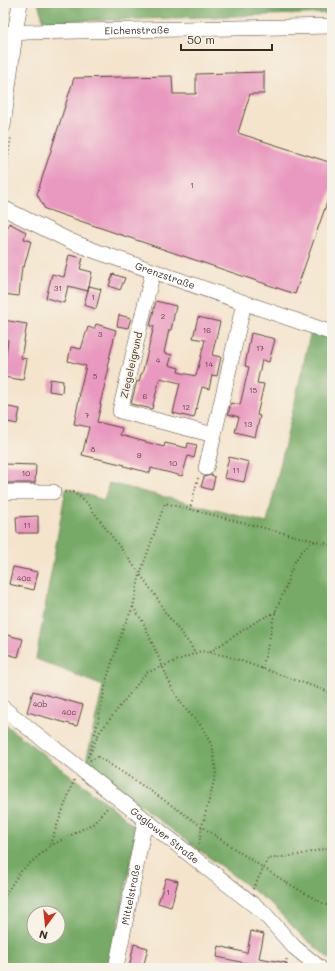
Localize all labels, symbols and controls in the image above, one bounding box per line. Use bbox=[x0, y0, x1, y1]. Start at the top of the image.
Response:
street label: Eichenstraße bbox=[104, 22, 170, 37]
scale bar bbox=[181, 26, 272, 52]
text: 50 m bbox=[187, 31, 215, 47]
house number: 1 bbox=[190, 180, 194, 190]
street label: Grenzstraße bbox=[133, 258, 197, 292]
house number: 31 bbox=[54, 283, 62, 293]
house number: 1 bbox=[91, 292, 95, 302]
house number: 2 bbox=[161, 311, 165, 321]
house number: 16 bbox=[203, 325, 211, 335]
house number: 3 bbox=[98, 329, 103, 339]
street label: Ziegeleigrund bbox=[117, 330, 145, 400]
house number: 17 bbox=[256, 343, 265, 353]
house number: 4 bbox=[156, 355, 161, 365]
house number: 14 bbox=[205, 359, 213, 369]
house number: 5 bbox=[93, 371, 98, 381]
house number: 15 bbox=[249, 385, 257, 395]
house number: 6 bbox=[143, 391, 148, 401]
house number: 12 bbox=[182, 402, 190, 412]
house number: 7 bbox=[85, 410, 90, 420]
house number: 13 bbox=[244, 419, 252, 429]
house number: 8 bbox=[91, 444, 96, 454]
house number: 9 bbox=[137, 450, 142, 460]
house number: 10 bbox=[169, 458, 177, 468]
house number: 11 bbox=[232, 465, 240, 475]
house number: 10 bbox=[22, 468, 30, 478]
house number: 11 bbox=[23, 520, 31, 530]
house number: 40a bbox=[17, 573, 31, 583]
house number: 40b bbox=[33, 699, 47, 709]
house number: 40c bbox=[62, 707, 76, 717]
street label: Gaglower Straße bbox=[128, 804, 202, 867]
street label: Mittelstraße bbox=[118, 863, 143, 926]
house number: 1 bbox=[166, 887, 170, 897]
north arrow bbox=[26, 905, 66, 945]
text: N bbox=[37, 927, 49, 943]

